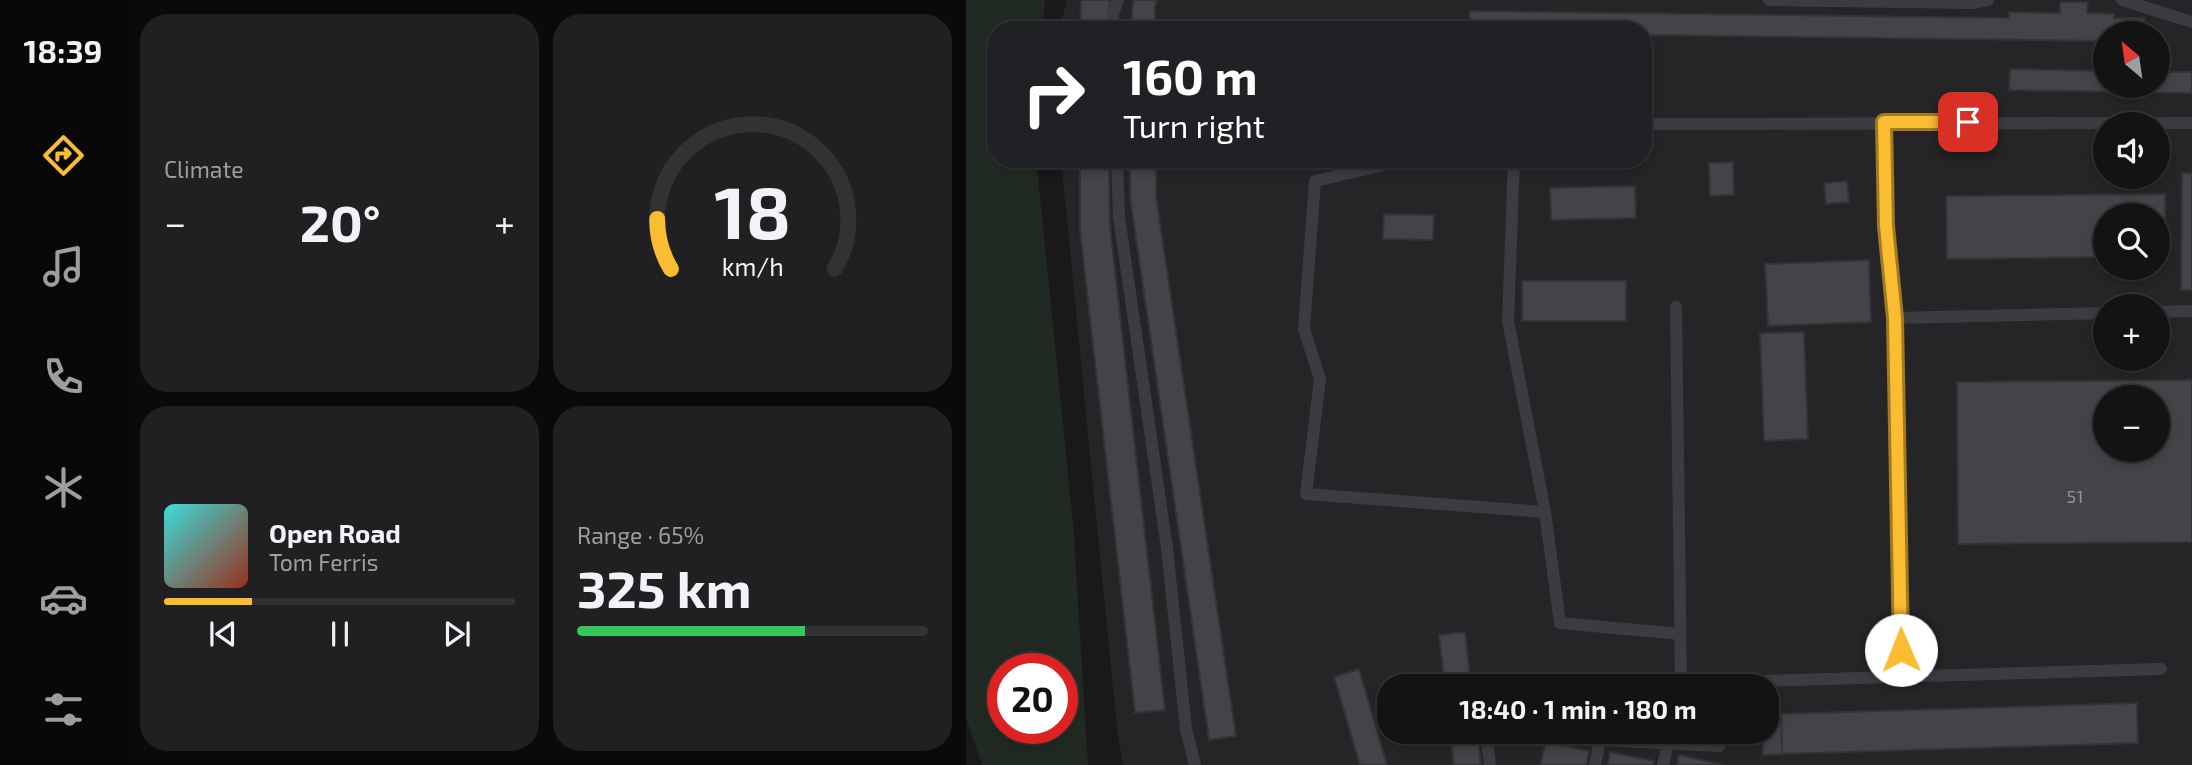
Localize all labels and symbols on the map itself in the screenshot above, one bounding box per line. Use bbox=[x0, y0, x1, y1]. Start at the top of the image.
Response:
north arrow bbox=[2093, 21, 2170, 98]
pin bbox=[1938, 92, 1998, 152]
house number: 51 bbox=[2067, 485, 2083, 507]
position arrow bbox=[1864, 613, 1938, 687]
speed limit sign: 20 bbox=[987, 653, 1078, 744]

